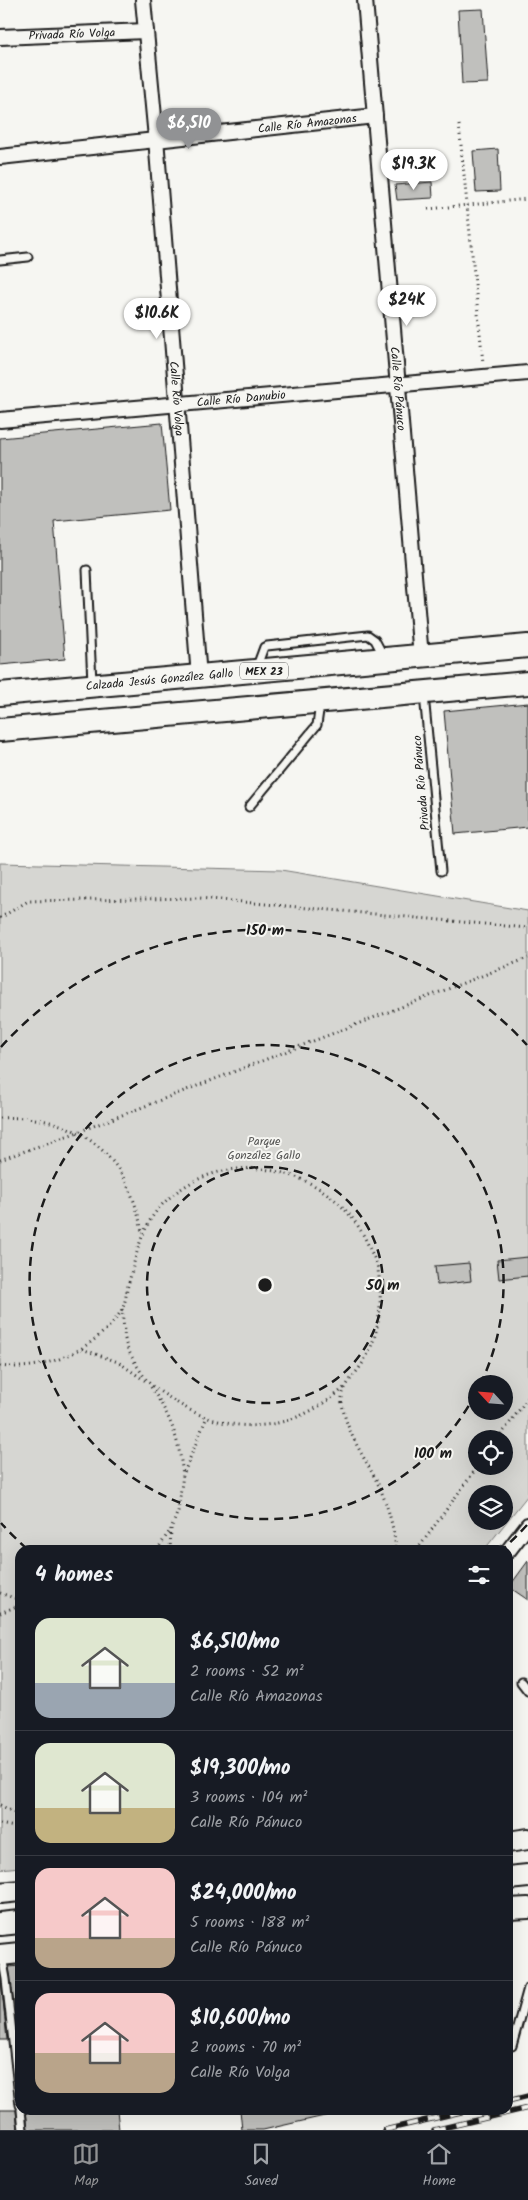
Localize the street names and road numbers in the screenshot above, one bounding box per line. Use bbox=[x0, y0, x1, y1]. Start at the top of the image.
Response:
street label: Privada Río Volga bbox=[28, 23, 116, 46]
street label: Calle Río Amazonas bbox=[257, 109, 358, 139]
street label: Calle Río Pánuco bbox=[385, 346, 411, 431]
street label: Calle Río Volga bbox=[164, 360, 189, 437]
street label: Calle Río Danubio bbox=[196, 386, 286, 412]
road number: MEX 23 bbox=[240, 662, 288, 679]
street label: Calzada Jesús González Gallo bbox=[85, 664, 234, 696]
street label: Privada Río Pánuco bbox=[408, 734, 435, 831]

